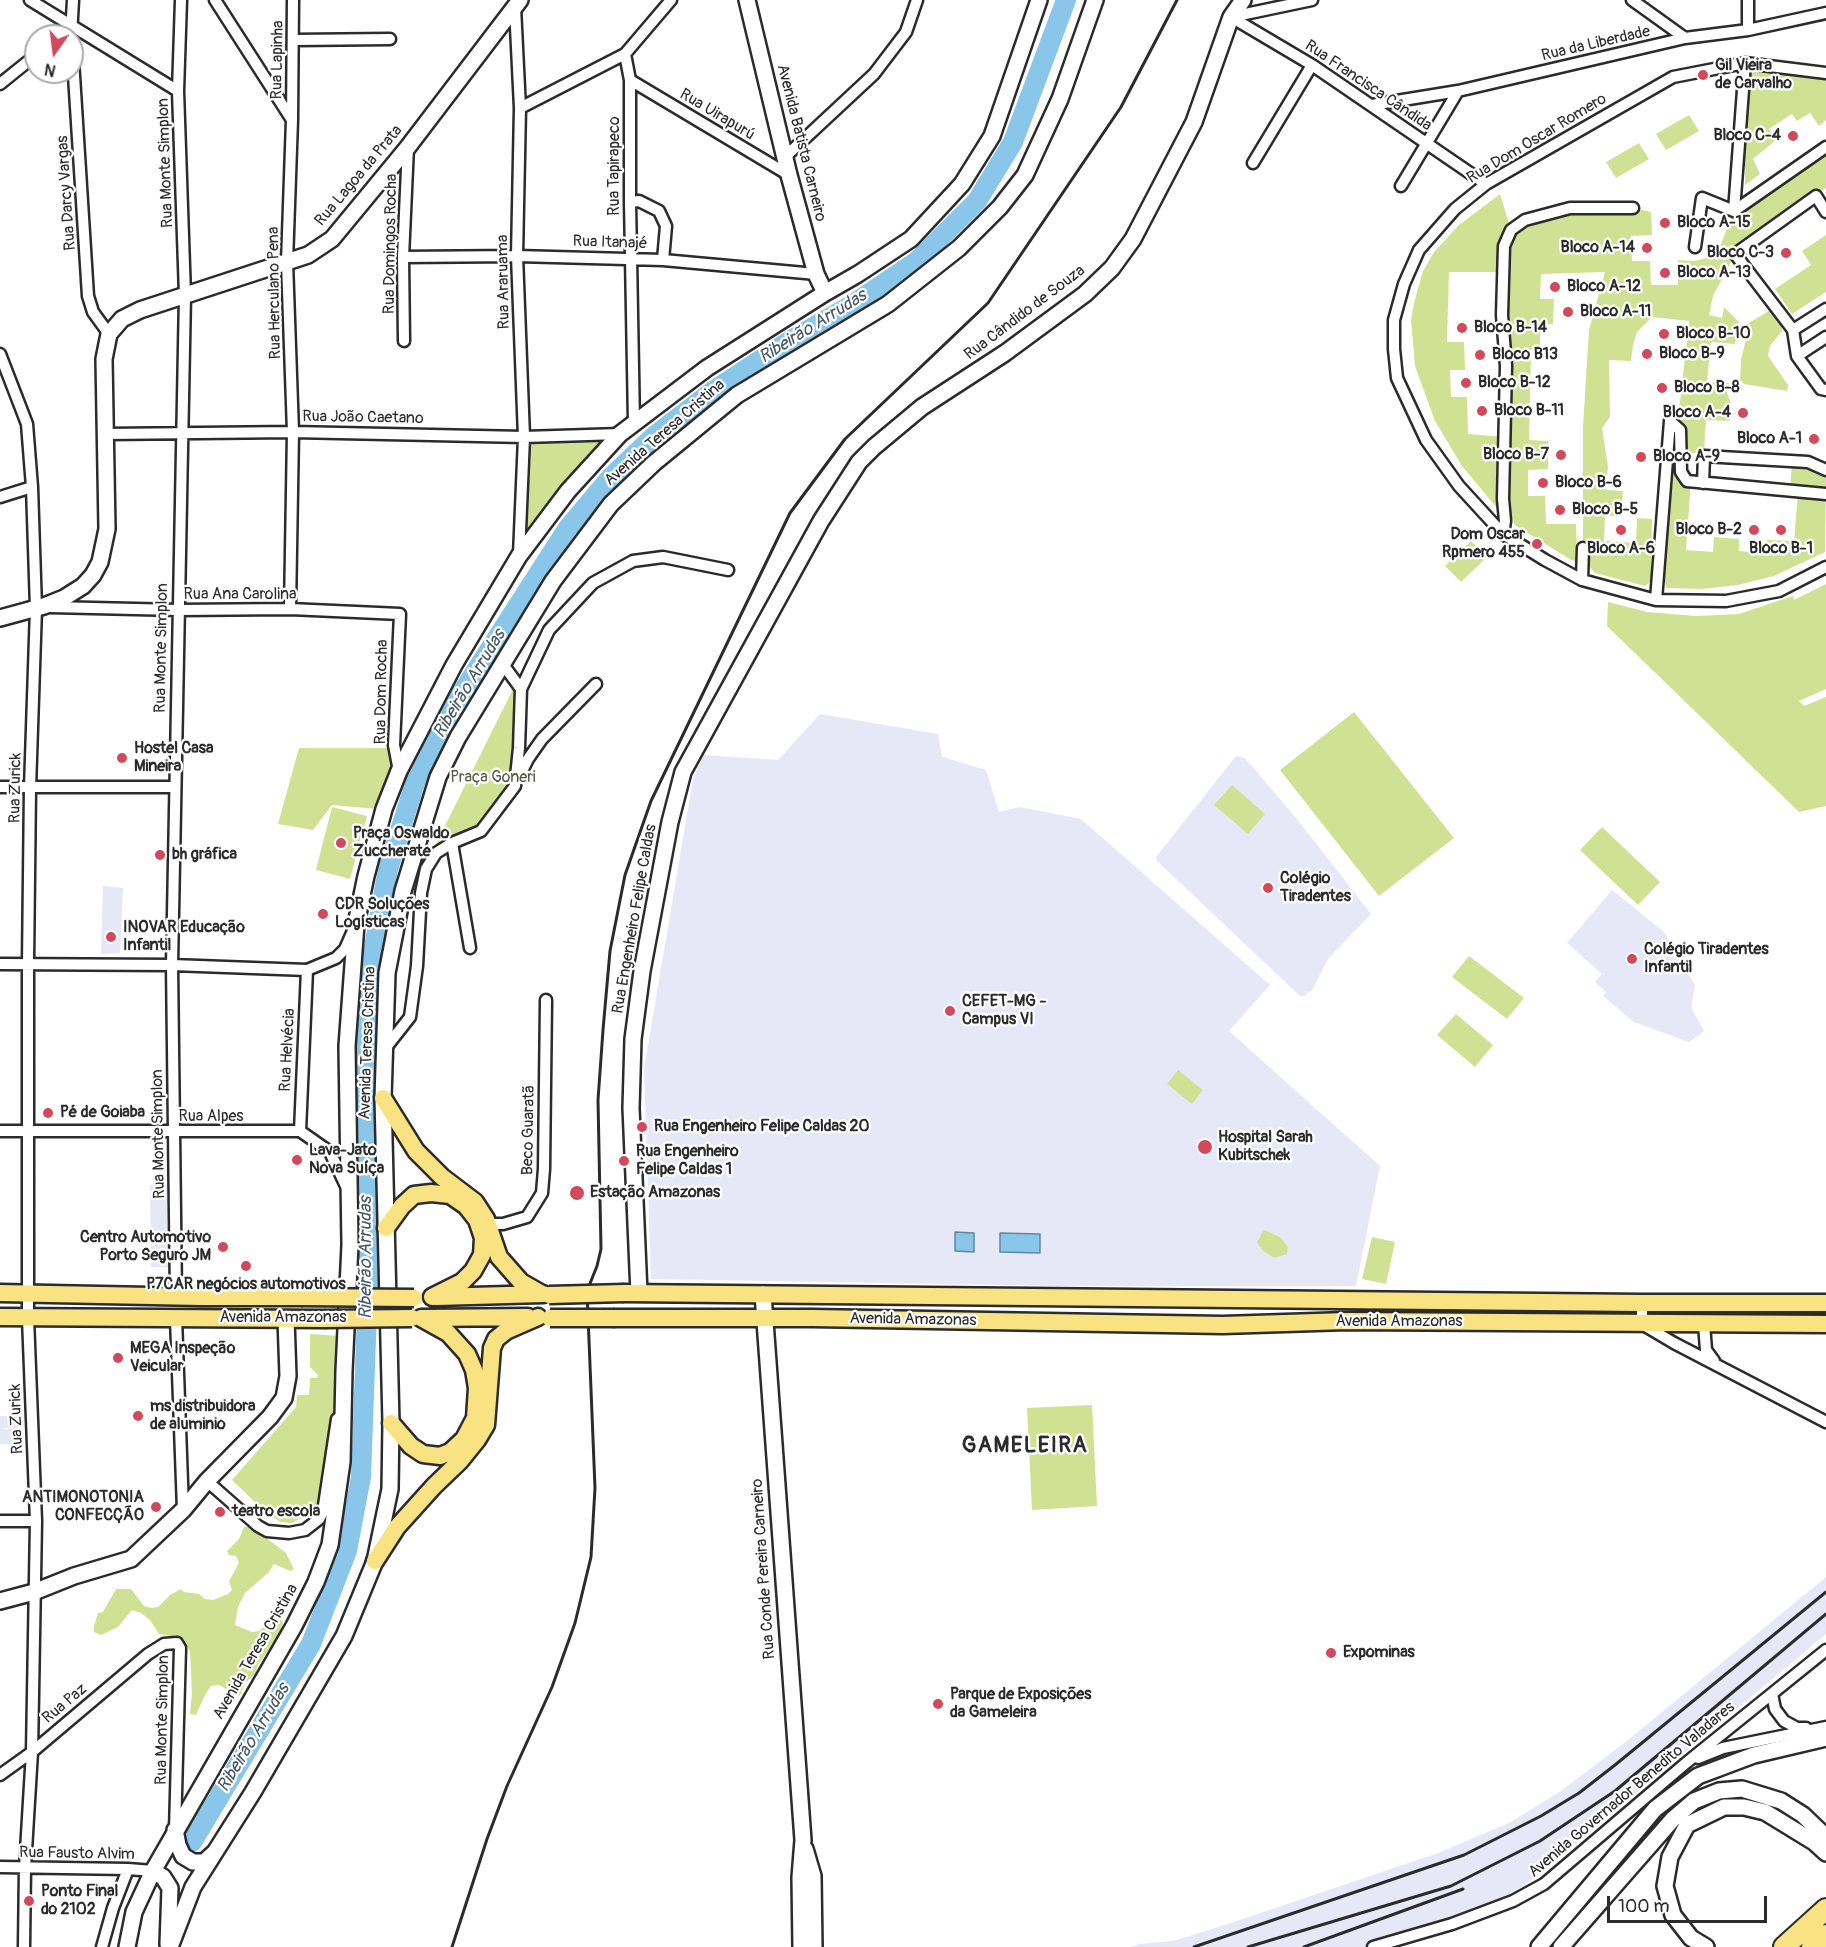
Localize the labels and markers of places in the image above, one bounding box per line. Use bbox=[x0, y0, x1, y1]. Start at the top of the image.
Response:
place label: Gil Vieira de Carvalho bbox=[1715, 56, 1792, 94]
marker: Gil Vieira de Carvalho bbox=[1696, 68, 1710, 82]
place label: Bloco C-4 bbox=[1713, 126, 1781, 146]
marker: Bloco C-4 bbox=[1786, 129, 1800, 143]
place label: Bloco A-15 bbox=[1677, 213, 1751, 233]
marker: Bloco A-15 bbox=[1658, 216, 1672, 230]
place label: Bloco A-14 bbox=[1561, 238, 1635, 258]
marker: Bloco A-14 bbox=[1640, 241, 1654, 255]
place label: Bloco C-3 bbox=[1707, 243, 1774, 263]
marker: Bloco C-3 bbox=[1779, 246, 1793, 260]
place label: Bloco A-13 bbox=[1677, 263, 1751, 283]
marker: Bloco A-13 bbox=[1658, 266, 1672, 280]
place label: Bloco A-12 bbox=[1567, 277, 1641, 297]
marker: Bloco A-12 bbox=[1548, 280, 1562, 294]
place label: Bloco A-11 bbox=[1580, 302, 1651, 322]
marker: Bloco A-11 bbox=[1561, 305, 1575, 319]
place label: Bloco B-14 bbox=[1474, 318, 1547, 338]
marker: Bloco B-14 bbox=[1455, 321, 1469, 335]
place label: Bloco B-10 bbox=[1676, 324, 1751, 344]
marker: Bloco B-10 bbox=[1657, 327, 1671, 341]
place label: Bloco B-9 bbox=[1659, 344, 1725, 364]
place label: Bloco B13 bbox=[1492, 345, 1558, 365]
marker: Bloco B-9 bbox=[1640, 347, 1654, 361]
marker: Bloco B13 bbox=[1473, 348, 1487, 362]
place label: Bloco B-12 bbox=[1478, 373, 1551, 393]
marker: Bloco B-12 bbox=[1459, 376, 1473, 390]
place label: Bloco B-8 bbox=[1674, 378, 1740, 398]
marker: Bloco B-8 bbox=[1655, 381, 1669, 395]
place label: Bloco B-11 bbox=[1494, 401, 1564, 421]
place label: Bloco A-4 bbox=[1663, 403, 1731, 423]
marker: Bloco B-11 bbox=[1475, 404, 1489, 418]
marker: Bloco A-4 bbox=[1736, 406, 1750, 420]
place label: Bloco A-1 bbox=[1737, 429, 1802, 449]
marker: Bloco A-1 bbox=[1807, 432, 1821, 446]
place label: Bloco B-7 bbox=[1483, 445, 1549, 465]
place label: Bloco A-9 bbox=[1653, 447, 1720, 467]
marker: Bloco B-7 bbox=[1554, 448, 1568, 462]
marker: Bloco A-9 bbox=[1634, 450, 1648, 464]
place label: Bloco B-6 bbox=[1555, 473, 1622, 493]
marker: Bloco B-6 bbox=[1536, 476, 1550, 490]
place label: Bloco B-5 bbox=[1572, 500, 1638, 520]
marker: Bloco B-5 bbox=[1553, 503, 1567, 517]
place label: Bloco B-2 bbox=[1676, 520, 1742, 540]
marker: Bloco A-6 bbox=[1614, 523, 1628, 537]
marker: Bloco B-2 bbox=[1747, 523, 1761, 537]
marker: Bloco B-1 bbox=[1774, 523, 1788, 537]
place label: Dom Oscar Rpmero 455 bbox=[1442, 525, 1525, 563]
marker: Dom Oscar Rpmero 455 bbox=[1530, 537, 1544, 551]
place label: Bloco A-6 bbox=[1587, 539, 1655, 559]
place label: Bloco B-1 bbox=[1749, 539, 1813, 559]
place label: Hostel Casa Mineira bbox=[134, 739, 213, 777]
marker: Hostel Casa Mineira bbox=[115, 751, 129, 765]
place label: Praça Oswaldo Zuccherate bbox=[353, 824, 449, 862]
marker: Praça Oswaldo Zuccherate bbox=[334, 836, 348, 850]
place label: bh gráfica bbox=[172, 845, 237, 865]
marker: bh gráfica bbox=[153, 848, 167, 862]
place label: Colégio Tiradentes bbox=[1280, 869, 1351, 907]
marker: Colégio Tiradentes bbox=[1261, 881, 1275, 895]
place label: CDR Soluções Logísticas bbox=[335, 895, 429, 933]
marker: CDR Soluções Logísticas bbox=[316, 907, 330, 921]
place label: INOVAR Educação Infantil bbox=[123, 918, 245, 956]
marker: INOVAR Educação Infantil bbox=[104, 930, 118, 944]
place label: Colégio Tiradentes Infantil bbox=[1644, 940, 1769, 978]
marker: Colégio Tiradentes Infantil bbox=[1625, 952, 1639, 966]
place label: CEFET-MG - Campus VI bbox=[962, 992, 1046, 1030]
marker: CEFET-MG - Campus VI bbox=[943, 1004, 957, 1018]
place label: Pé de Goiaba bbox=[60, 1103, 145, 1123]
marker: Pé de Goiaba bbox=[41, 1106, 55, 1120]
place label: Rua Engenheiro Felipe Caldas 20 bbox=[654, 1117, 869, 1137]
marker: Rua Engenheiro Felipe Caldas 20 bbox=[635, 1120, 649, 1134]
place label: Hospital Sarah Kubitschek bbox=[1218, 1128, 1313, 1166]
marker: Hospital Sarah Kubitschek bbox=[1196, 1138, 1214, 1156]
place label: Lava-Jato Nova Suíça bbox=[309, 1141, 384, 1179]
place label: Rua Engenheiro Felipe Caldas 1 bbox=[636, 1142, 738, 1180]
marker: Lava-Jato Nova Suíça bbox=[290, 1153, 304, 1167]
marker: Rua Engenheiro Felipe Caldas 1 bbox=[617, 1154, 631, 1168]
place label: Estação Amazonas bbox=[590, 1183, 720, 1203]
marker: Estação Amazonas bbox=[568, 1184, 586, 1202]
place label: Centro Automotivo Porto Seguro JM bbox=[80, 1228, 211, 1266]
marker: Centro Automotivo Porto Seguro JM bbox=[216, 1240, 230, 1254]
marker: P7CAR negócios automotivos bbox=[239, 1259, 253, 1273]
place label: P7CAR negócios automotivos bbox=[146, 1275, 346, 1295]
place label: MEGA Inspeção Veicular bbox=[130, 1339, 235, 1377]
marker: MEGA Inspeção Veicular bbox=[111, 1351, 125, 1365]
place label: ms distribuidora de aluminio bbox=[150, 1397, 255, 1435]
marker: ms distribuidora de aluminio bbox=[131, 1409, 145, 1423]
place label: ANTIMONOTONIA CONFECÇÃO bbox=[22, 1488, 144, 1526]
marker: ANTIMONOTONIA CONFECÇÃO bbox=[149, 1500, 163, 1514]
place label: teatro escola bbox=[232, 1502, 320, 1522]
marker: teatro escola bbox=[213, 1505, 227, 1519]
place label: Expominas bbox=[1343, 1643, 1415, 1663]
marker: Expominas bbox=[1324, 1646, 1338, 1660]
place label: Parque de Exposições da Gameleira bbox=[950, 1685, 1091, 1723]
marker: Parque de Exposições da Gameleira bbox=[931, 1697, 945, 1711]
place label: Ponto Final do 2102 bbox=[41, 1882, 118, 1920]
marker: Ponto Final do 2102 bbox=[22, 1894, 36, 1908]

